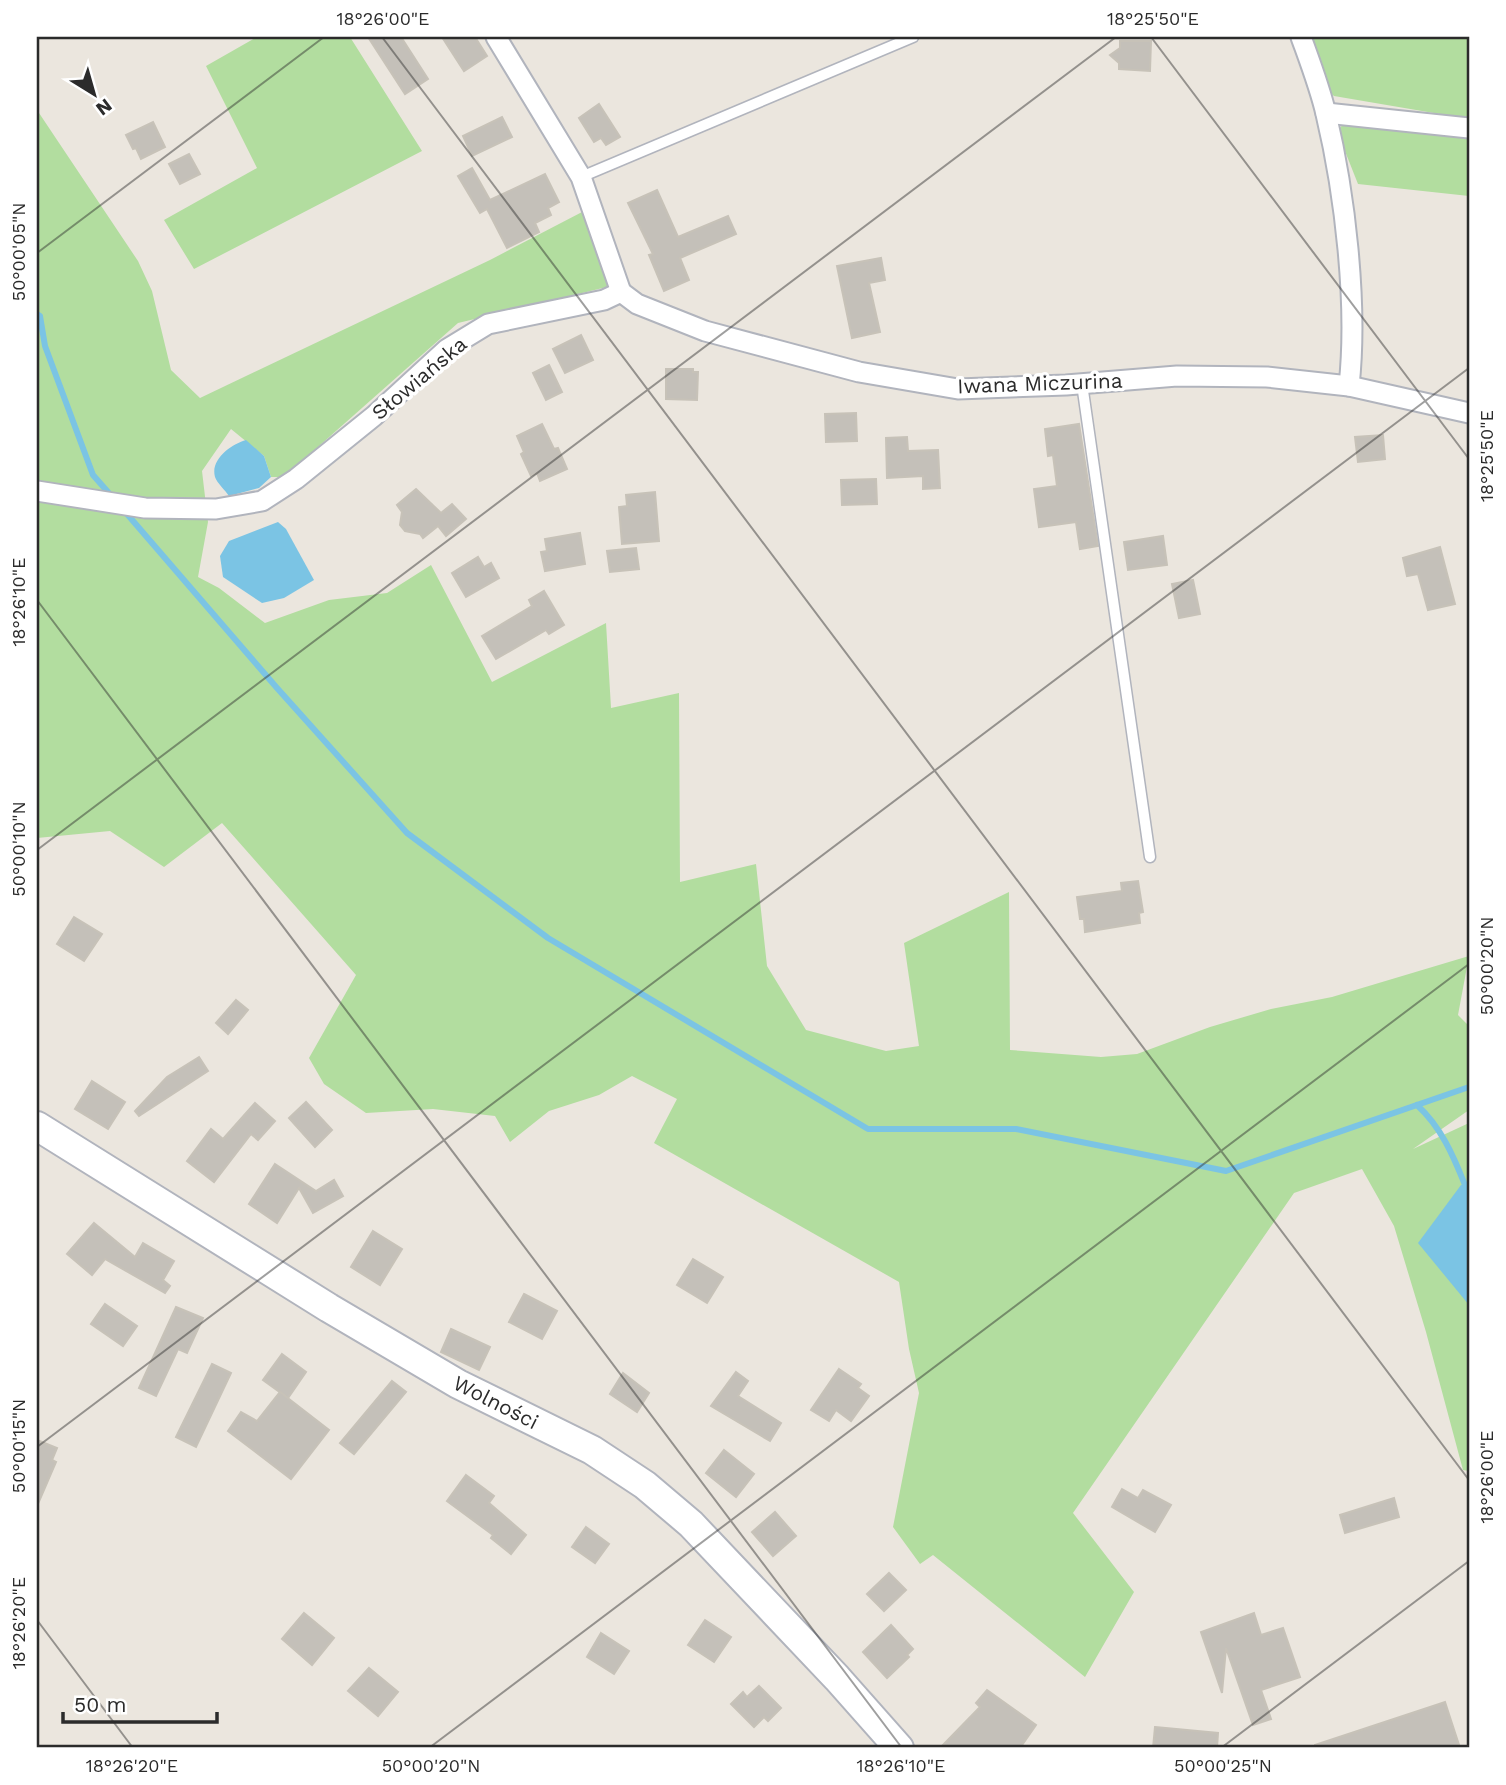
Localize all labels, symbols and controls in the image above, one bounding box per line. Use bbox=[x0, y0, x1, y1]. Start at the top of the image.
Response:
text: 18°26'00"E bbox=[336, 8, 430, 29]
text: 18°25'50"E bbox=[1107, 8, 1199, 29]
north arrow bbox=[60, 60, 130, 130]
text: N bbox=[91, 94, 116, 121]
text: 50°00'05"N bbox=[8, 203, 29, 301]
street label: Słowiańska bbox=[366, 331, 472, 425]
street label: Iwana Miczurina bbox=[957, 368, 1123, 398]
text: 18°25'50"E bbox=[1476, 410, 1497, 502]
text: 18°26'10"E bbox=[8, 558, 29, 647]
text: 50°00'10"N bbox=[8, 801, 29, 897]
text: 50°00'20"N bbox=[1476, 917, 1497, 1015]
street label: Wolności bbox=[449, 1370, 543, 1434]
text: 50°00'15"N bbox=[8, 1399, 29, 1493]
text: 18°26'00"E bbox=[1476, 1430, 1497, 1524]
text: 18°26'20"E bbox=[8, 1577, 29, 1669]
scale bar bbox=[63, 1680, 217, 1724]
text: 50 m bbox=[74, 1692, 126, 1717]
text: 18°26'20"E bbox=[86, 1755, 178, 1776]
text: 50°00'20"N bbox=[382, 1755, 480, 1776]
text: 18°26'10"E bbox=[857, 1755, 946, 1776]
text: 50°00'25"N bbox=[1174, 1755, 1272, 1776]

